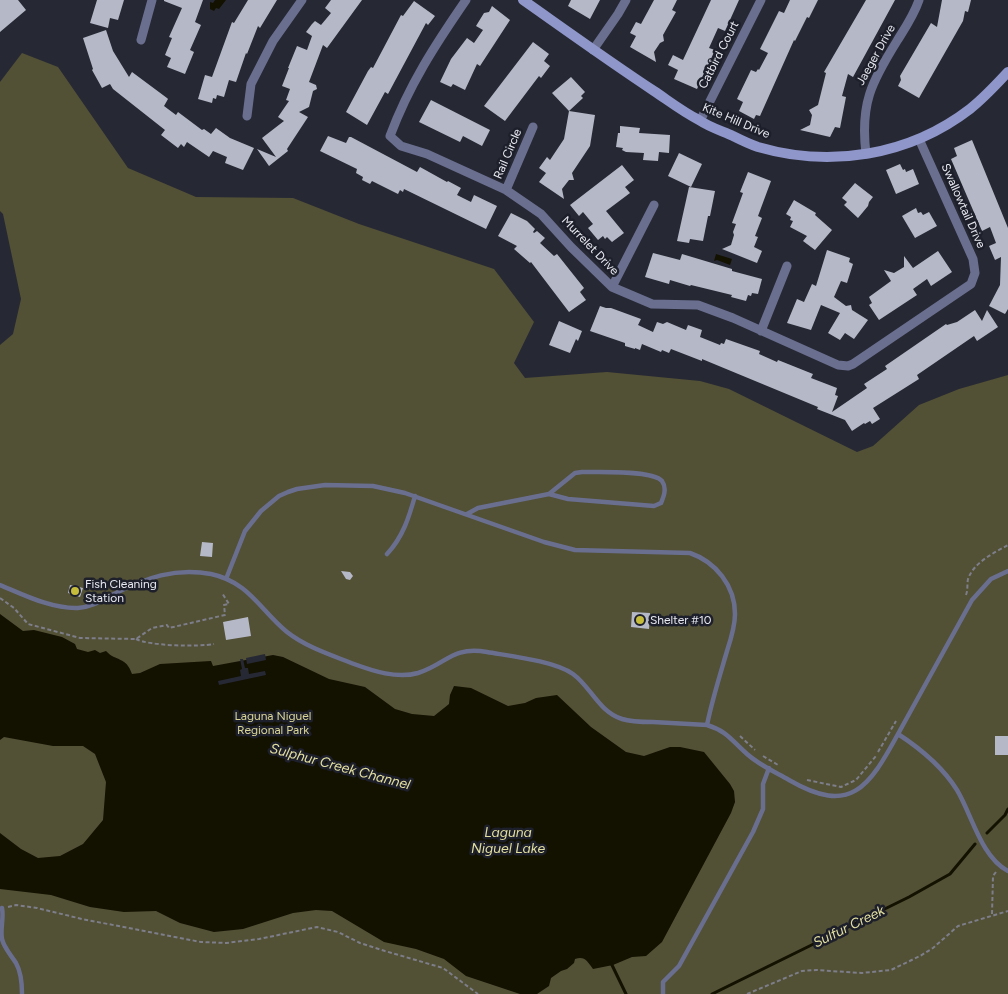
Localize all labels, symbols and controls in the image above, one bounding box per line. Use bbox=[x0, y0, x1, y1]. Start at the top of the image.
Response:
street label: Catbird Court bbox=[696, 19, 742, 91]
street label: Jaeger Drive bbox=[853, 22, 899, 88]
street label: Kite Hill Drive bbox=[700, 100, 772, 142]
street label: Rail Circle bbox=[491, 127, 525, 181]
street label: Swallowtail Drive bbox=[938, 162, 988, 250]
street label: Murrelet Drive bbox=[558, 214, 622, 278]
place label: Fish Cleaning Station bbox=[85, 577, 157, 605]
marker: Fish Cleaning Station bbox=[69, 585, 81, 597]
place label: Shelter #10 bbox=[650, 613, 712, 627]
marker: Shelter #10 bbox=[634, 614, 646, 626]
park label: Laguna Niguel Regional Park bbox=[235, 709, 311, 737]
water label: Sulphur Creek Channel bbox=[268, 740, 412, 794]
water label: Laguna Niguel Lake bbox=[471, 825, 545, 858]
water label: Sulfur Creek bbox=[810, 902, 888, 952]

